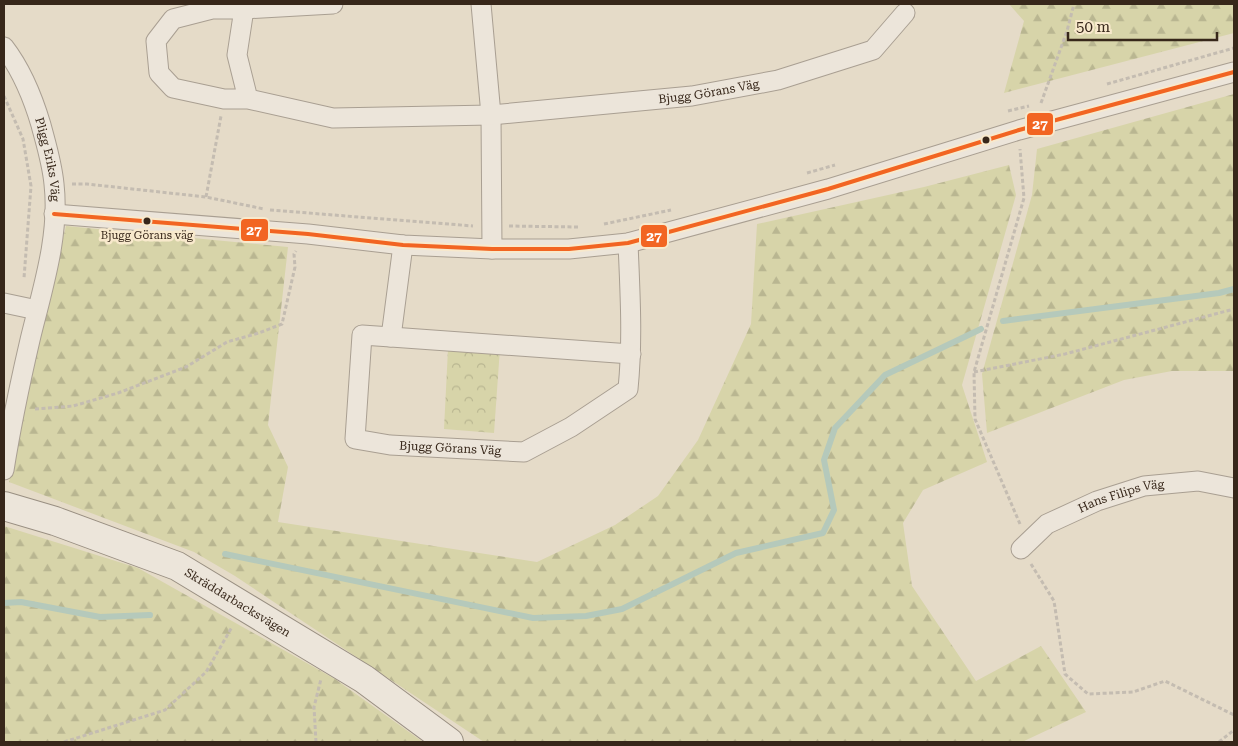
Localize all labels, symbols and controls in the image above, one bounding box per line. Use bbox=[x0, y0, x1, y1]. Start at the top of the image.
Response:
scale bar bbox=[1068, 10, 1217, 42]
text: 50 m bbox=[1076, 18, 1111, 36]
street label: Bjugg Görans Väg bbox=[658, 77, 761, 106]
line badge: 27 bbox=[1026, 112, 1054, 136]
street label: Pligg Eriks Väg bbox=[32, 115, 62, 202]
text: 27 bbox=[1032, 116, 1048, 132]
unlabelled marker bbox=[981, 135, 991, 145]
marker: Bjugg Görans väg bbox=[142, 216, 152, 226]
line badge: 27 bbox=[240, 218, 269, 242]
text: 27 bbox=[246, 222, 262, 238]
line badge: 27 bbox=[640, 224, 668, 248]
text: 27 bbox=[646, 228, 662, 244]
place label: Bjugg Görans väg bbox=[101, 229, 194, 242]
street label: Bjugg Görans Väg bbox=[399, 438, 502, 458]
street label: Hans Filips Väg bbox=[1076, 477, 1165, 516]
street label: Skräddarbacksvägen bbox=[182, 565, 293, 640]

